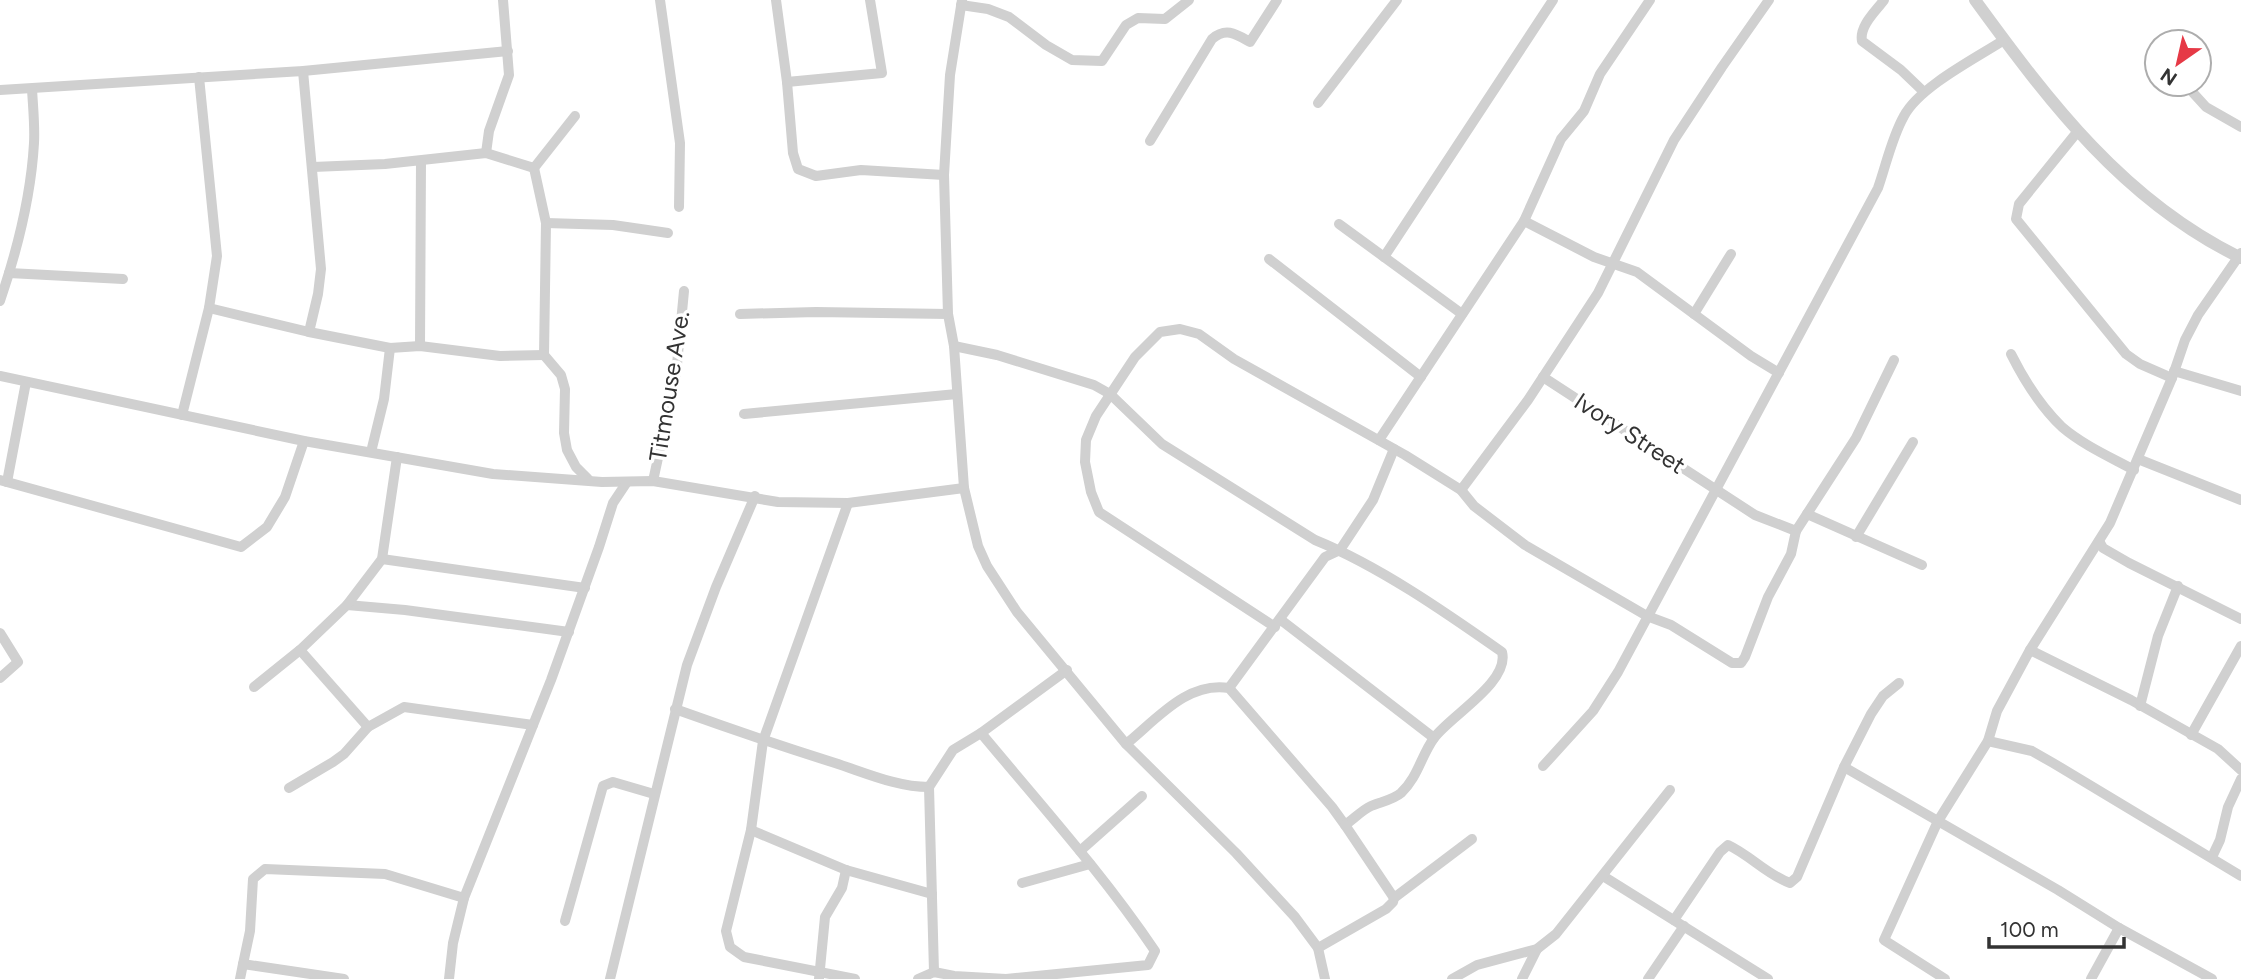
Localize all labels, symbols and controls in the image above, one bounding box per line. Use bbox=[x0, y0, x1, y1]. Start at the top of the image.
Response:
north arrow bbox=[2143, 28, 2213, 98]
text: N bbox=[2156, 63, 2181, 90]
street label: Titmouse Ave. bbox=[643, 309, 695, 463]
street label: Ivory Street bbox=[1569, 386, 1691, 480]
scale bar bbox=[1989, 906, 2124, 950]
text: 100 m bbox=[2000, 917, 2059, 942]

